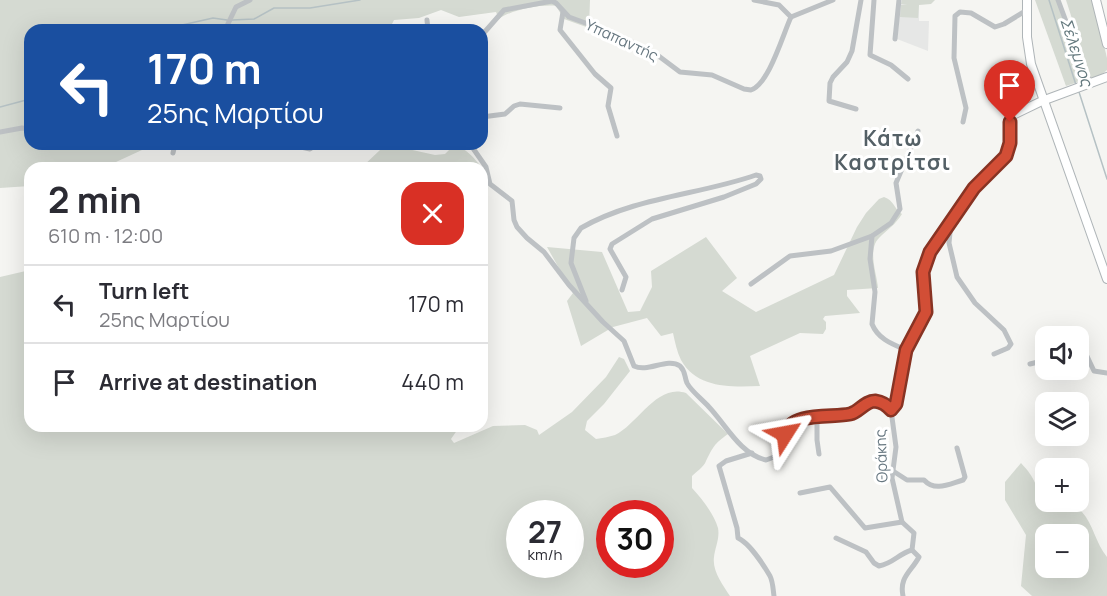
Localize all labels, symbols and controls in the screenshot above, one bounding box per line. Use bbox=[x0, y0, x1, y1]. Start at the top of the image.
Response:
street label: Υπαπαντής bbox=[582, 14, 662, 66]
water label: Σέλεμνος bbox=[1056, 15, 1099, 90]
text: 170 m bbox=[147, 39, 262, 97]
icon: left bbox=[48, 48, 126, 126]
pin bbox=[984, 60, 1035, 122]
icon: arrive bbox=[993, 69, 1026, 102]
text: 25ης Μαρτίου bbox=[147, 94, 324, 131]
district label: Κάτω Καστρίτσι bbox=[834, 124, 952, 176]
text: 2 min bbox=[48, 175, 142, 224]
button: close bbox=[401, 182, 464, 245]
text: 610 m · 12:00 bbox=[48, 222, 163, 249]
text: Turn left bbox=[99, 276, 189, 306]
icon: left bbox=[48, 288, 81, 321]
text: 170 m bbox=[408, 289, 464, 319]
text: 25ης Μαρτίου bbox=[99, 306, 230, 333]
map controls bbox=[1035, 326, 1089, 578]
button: sound bbox=[1035, 326, 1089, 380]
icon: arrive bbox=[48, 366, 81, 399]
text: Arrive at destination bbox=[99, 367, 317, 397]
text: 440 m bbox=[401, 367, 464, 397]
button: layers bbox=[1035, 392, 1089, 446]
position arrow bbox=[753, 402, 817, 466]
street label: Θράκης bbox=[870, 429, 892, 483]
button: + bbox=[1035, 458, 1089, 512]
speed limit sign: 30 bbox=[596, 500, 674, 578]
text: 27 bbox=[528, 511, 562, 552]
button: − bbox=[1035, 524, 1089, 578]
text: km/h bbox=[528, 544, 562, 565]

